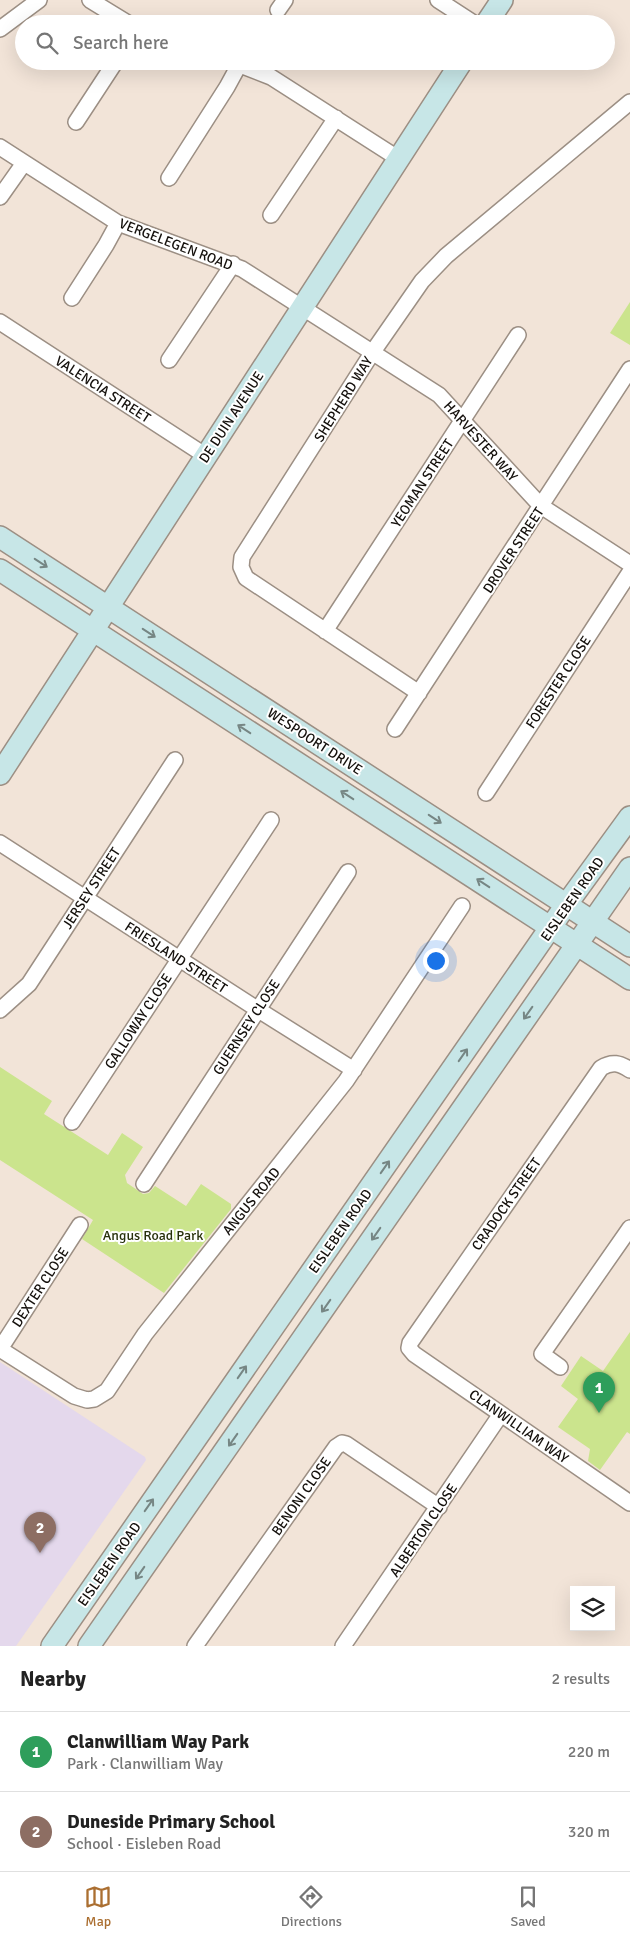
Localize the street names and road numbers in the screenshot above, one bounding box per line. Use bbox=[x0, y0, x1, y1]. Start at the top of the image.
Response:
street label: VERGELEGEN ROAD bbox=[117, 215, 235, 274]
street label: VALENCIA STREET bbox=[52, 352, 154, 427]
street label: SHEPHERD WAY bbox=[310, 353, 376, 445]
street label: DE DUIN AVENUE bbox=[195, 368, 267, 466]
street label: HARVESTER WAY bbox=[440, 398, 521, 485]
street label: YEOMAN STREET bbox=[388, 436, 457, 531]
street label: DROVER STREET bbox=[479, 504, 548, 597]
street label: FORESTER CLOSE bbox=[522, 633, 595, 732]
street label: WESPOORT DRIVE bbox=[264, 704, 365, 778]
street label: JERSEY STREET bbox=[59, 844, 124, 932]
street label: EISLEBEN ROAD bbox=[537, 854, 608, 945]
street label: FRIESLAND STREET bbox=[121, 918, 230, 997]
street label: GALLOWAY CLOSE bbox=[101, 970, 176, 1072]
street label: GUERNSEY CLOSE bbox=[209, 976, 284, 1078]
street label: CRADOCK STREET bbox=[468, 1155, 545, 1254]
street label: ANGUS ROAD bbox=[219, 1164, 284, 1239]
street label: EISLEBEN ROAD bbox=[305, 1186, 376, 1277]
street label: DEXTER CLOSE bbox=[8, 1244, 73, 1330]
street label: CLANWILLIAM WAY bbox=[466, 1386, 572, 1467]
street label: BENONI CLOSE bbox=[268, 1454, 335, 1539]
street label: ALBERTON CLOSE bbox=[386, 1480, 461, 1580]
street label: EISLEBEN ROAD bbox=[74, 1519, 145, 1610]

